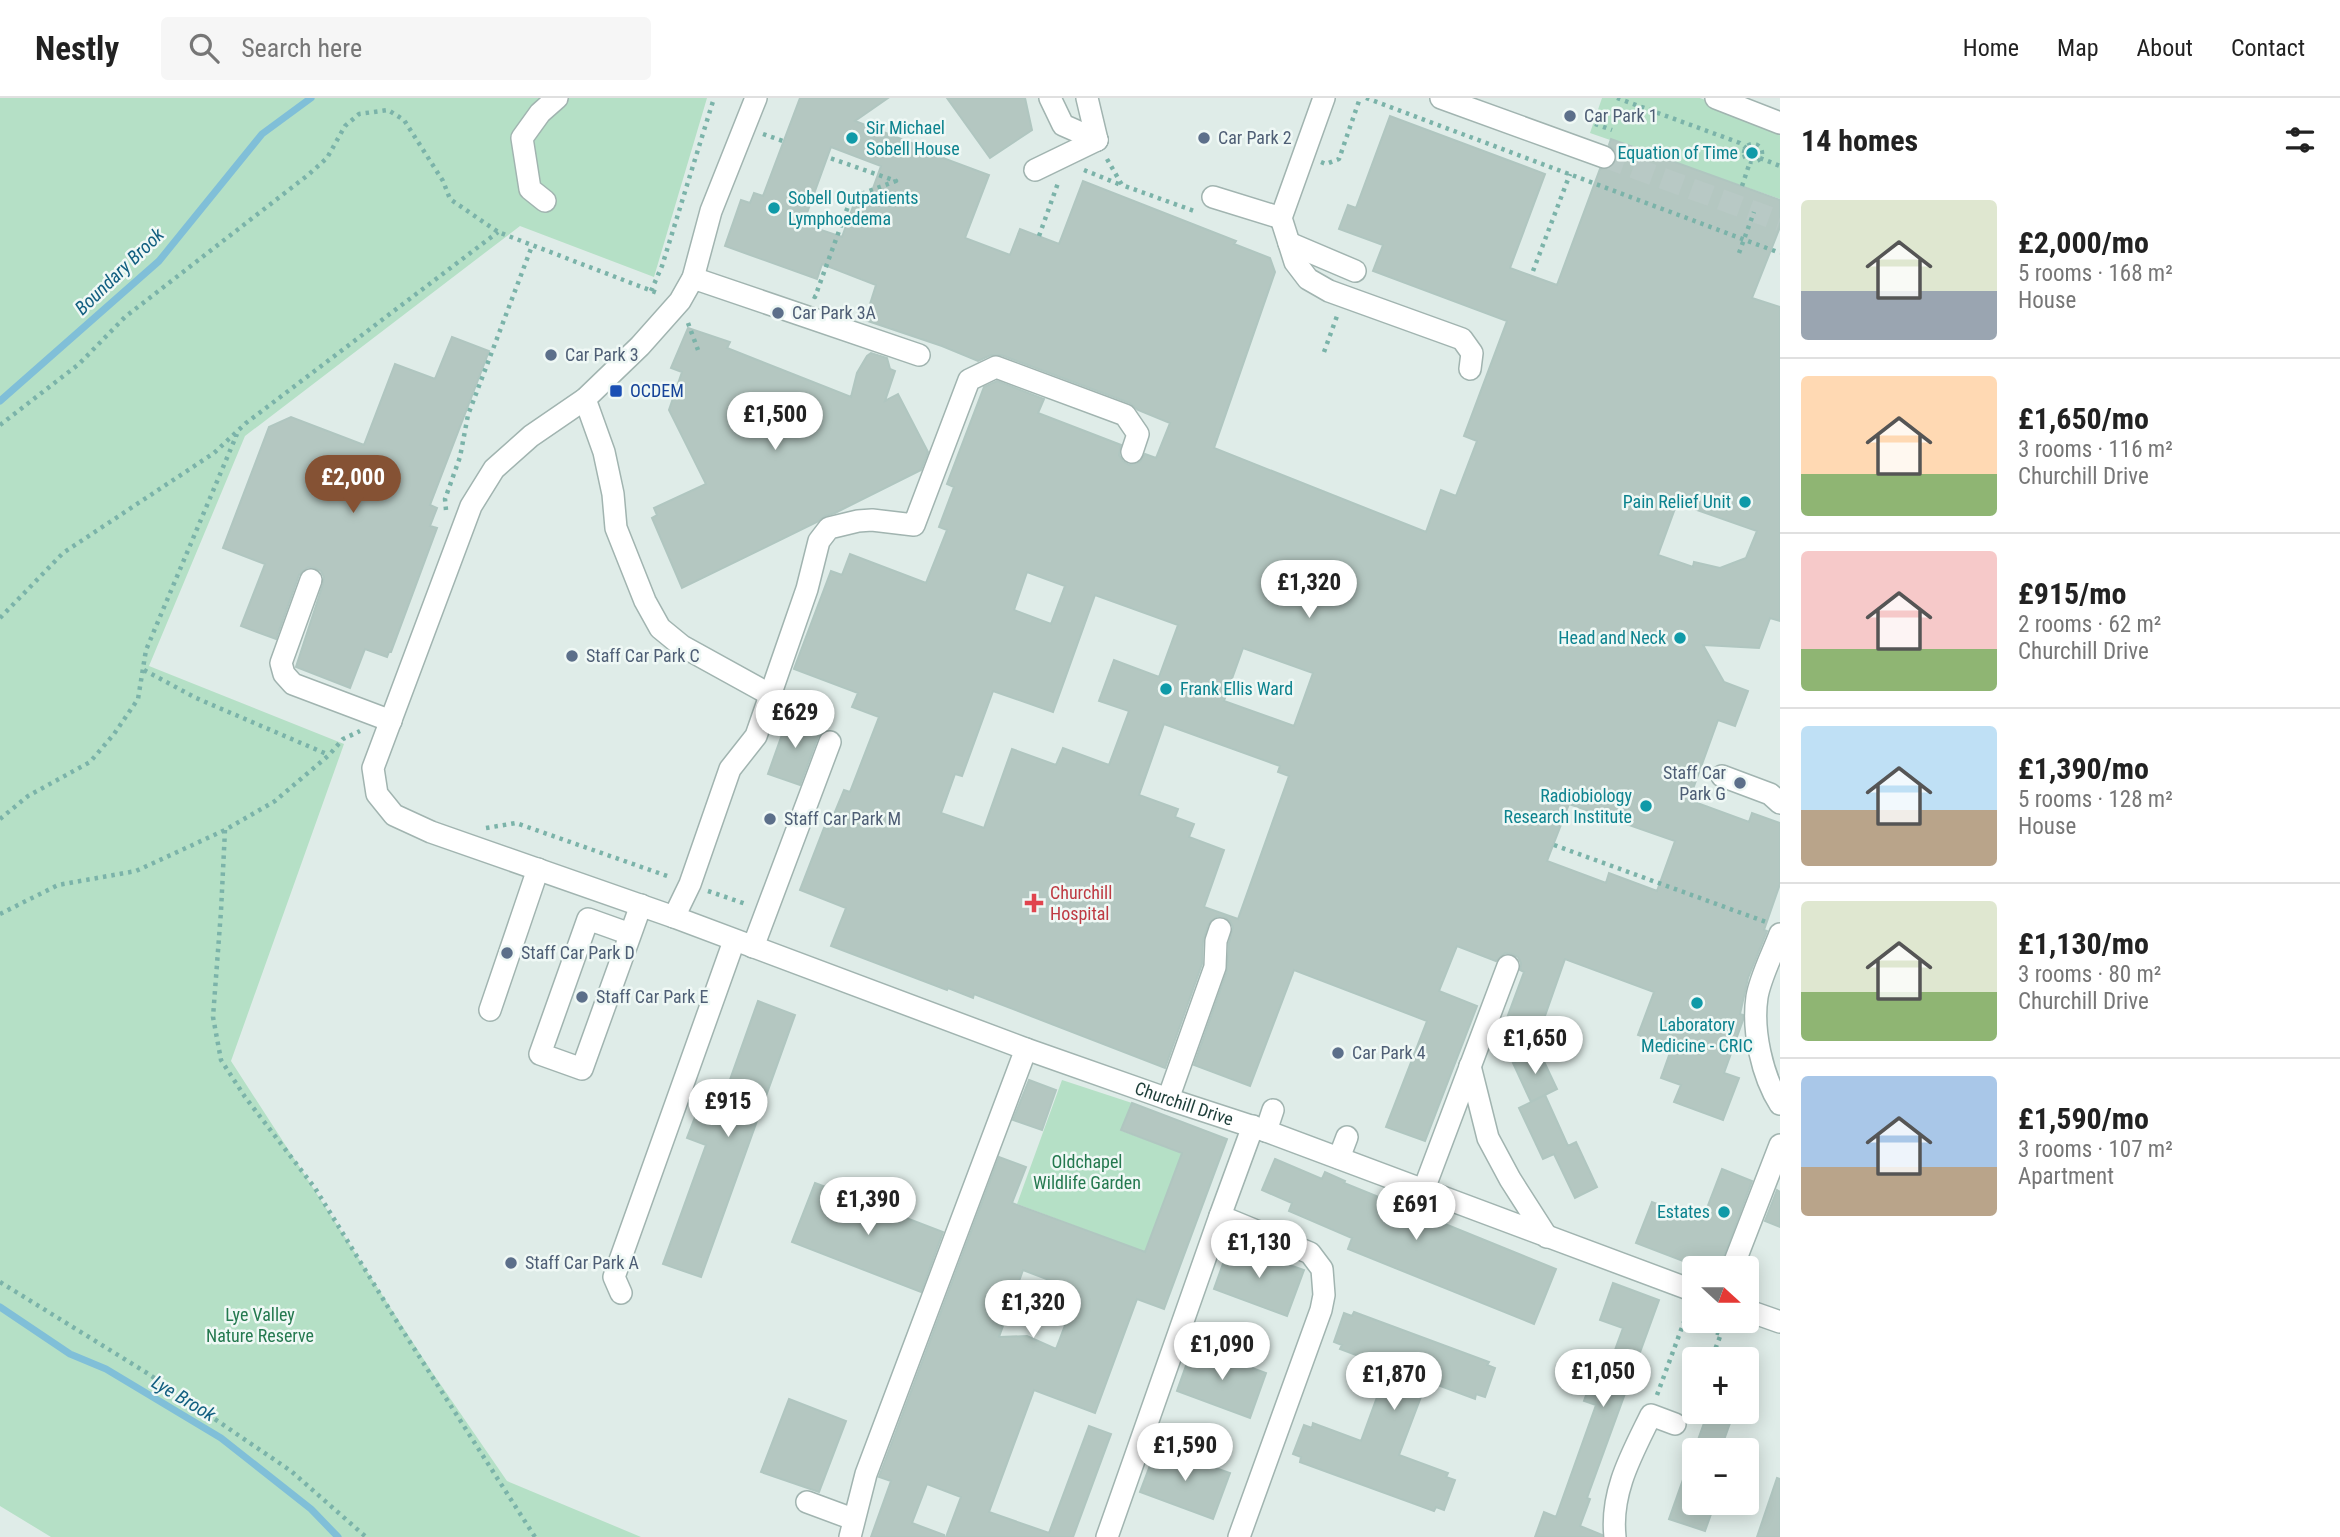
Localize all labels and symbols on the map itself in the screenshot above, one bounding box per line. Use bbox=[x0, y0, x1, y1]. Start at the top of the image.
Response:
place label: Car Park 1 bbox=[1584, 105, 1658, 126]
marker: Car Park 1 bbox=[1562, 108, 1578, 124]
place label: Sir Michael Sobell House bbox=[866, 117, 960, 159]
place label: Car Park 2 bbox=[1218, 127, 1292, 148]
marker: Sir Michael Sobell House bbox=[844, 130, 860, 146]
marker: Car Park 2 bbox=[1196, 130, 1212, 146]
place label: Equation of Time bbox=[1618, 142, 1738, 163]
marker: Equation of Time bbox=[1744, 145, 1760, 161]
place label: Sobell Outpatients Lymphoedema bbox=[788, 187, 919, 229]
marker: Sobell Outpatients Lymphoedema bbox=[766, 200, 782, 216]
water label: Boundary Brook bbox=[70, 223, 169, 320]
place label: Car Park 3A bbox=[792, 302, 877, 323]
marker: Car Park 3A bbox=[770, 305, 786, 321]
place label: Car Park 3 bbox=[565, 344, 639, 365]
marker: Car Park 3 bbox=[543, 347, 559, 363]
place label: OCDEM bbox=[630, 380, 684, 401]
marker: OCDEM bbox=[608, 383, 624, 399]
pin: £1,500 bbox=[718, 392, 832, 452]
pin: £2,000 bbox=[296, 456, 410, 515]
place label: Pain Relief Unit bbox=[1623, 491, 1731, 512]
marker: Pain Relief Unit bbox=[1737, 494, 1753, 510]
pin: £1,320 bbox=[1252, 560, 1366, 620]
place label: Head and Neck bbox=[1558, 627, 1666, 648]
marker: Head and Neck bbox=[1672, 630, 1688, 646]
place label: Staff Car Park C bbox=[586, 645, 700, 666]
marker: Staff Car Park C bbox=[564, 648, 580, 664]
place label: Frank Ellis Ward bbox=[1180, 678, 1293, 699]
marker: Frank Ellis Ward bbox=[1158, 681, 1174, 697]
pin: £629 bbox=[754, 690, 836, 750]
place label: Staff Car Park G bbox=[1663, 762, 1727, 804]
marker: Staff Car Park G bbox=[1732, 775, 1748, 791]
place label: Radiobiology Research Institute bbox=[1504, 785, 1632, 827]
marker: Radiobiology Research Institute bbox=[1638, 798, 1654, 814]
place label: Staff Car Park M bbox=[784, 808, 901, 829]
marker: Staff Car Park M bbox=[762, 811, 778, 827]
place label: Churchill Hospital bbox=[1050, 882, 1112, 924]
marker: Churchill Hospital bbox=[1024, 893, 1044, 913]
place label: Staff Car Park D bbox=[521, 942, 635, 963]
marker: Staff Car Park D bbox=[499, 945, 515, 961]
place label: Staff Car Park E bbox=[596, 986, 708, 1007]
marker: Staff Car Park E bbox=[574, 989, 590, 1005]
marker: Laboratory Medicine - CRIC bbox=[1689, 995, 1705, 1011]
place label: Laboratory Medicine - CRIC bbox=[1641, 1014, 1753, 1056]
pin: £1,650 bbox=[1478, 1016, 1592, 1076]
place label: Car Park 4 bbox=[1352, 1042, 1426, 1063]
marker: Car Park 4 bbox=[1330, 1045, 1346, 1061]
street label: Churchill Drive bbox=[1132, 1077, 1236, 1130]
pin: £915 bbox=[687, 1080, 769, 1139]
park label: Oldchapel Wildlife Garden bbox=[1033, 1151, 1141, 1193]
pin: £1,390 bbox=[811, 1178, 925, 1237]
pin: £691 bbox=[1375, 1182, 1457, 1242]
place label: Estates bbox=[1657, 1201, 1710, 1222]
marker: Estates bbox=[1716, 1204, 1732, 1220]
pin: £1,130 bbox=[1202, 1220, 1316, 1280]
place label: Staff Car Park A bbox=[525, 1252, 639, 1273]
marker: Staff Car Park A bbox=[503, 1255, 519, 1271]
north arrow bbox=[1682, 1256, 1759, 1334]
pin: £1,320 bbox=[976, 1280, 1090, 1340]
park label: Lye Valley Nature Reserve bbox=[206, 1304, 314, 1346]
pin: £1,090 bbox=[1165, 1322, 1279, 1382]
pin: £1,050 bbox=[1546, 1350, 1660, 1409]
pin: £1,870 bbox=[1337, 1352, 1451, 1412]
water label: Lye Brook bbox=[148, 1370, 220, 1427]
pin: £1,590 bbox=[1128, 1424, 1242, 1483]

